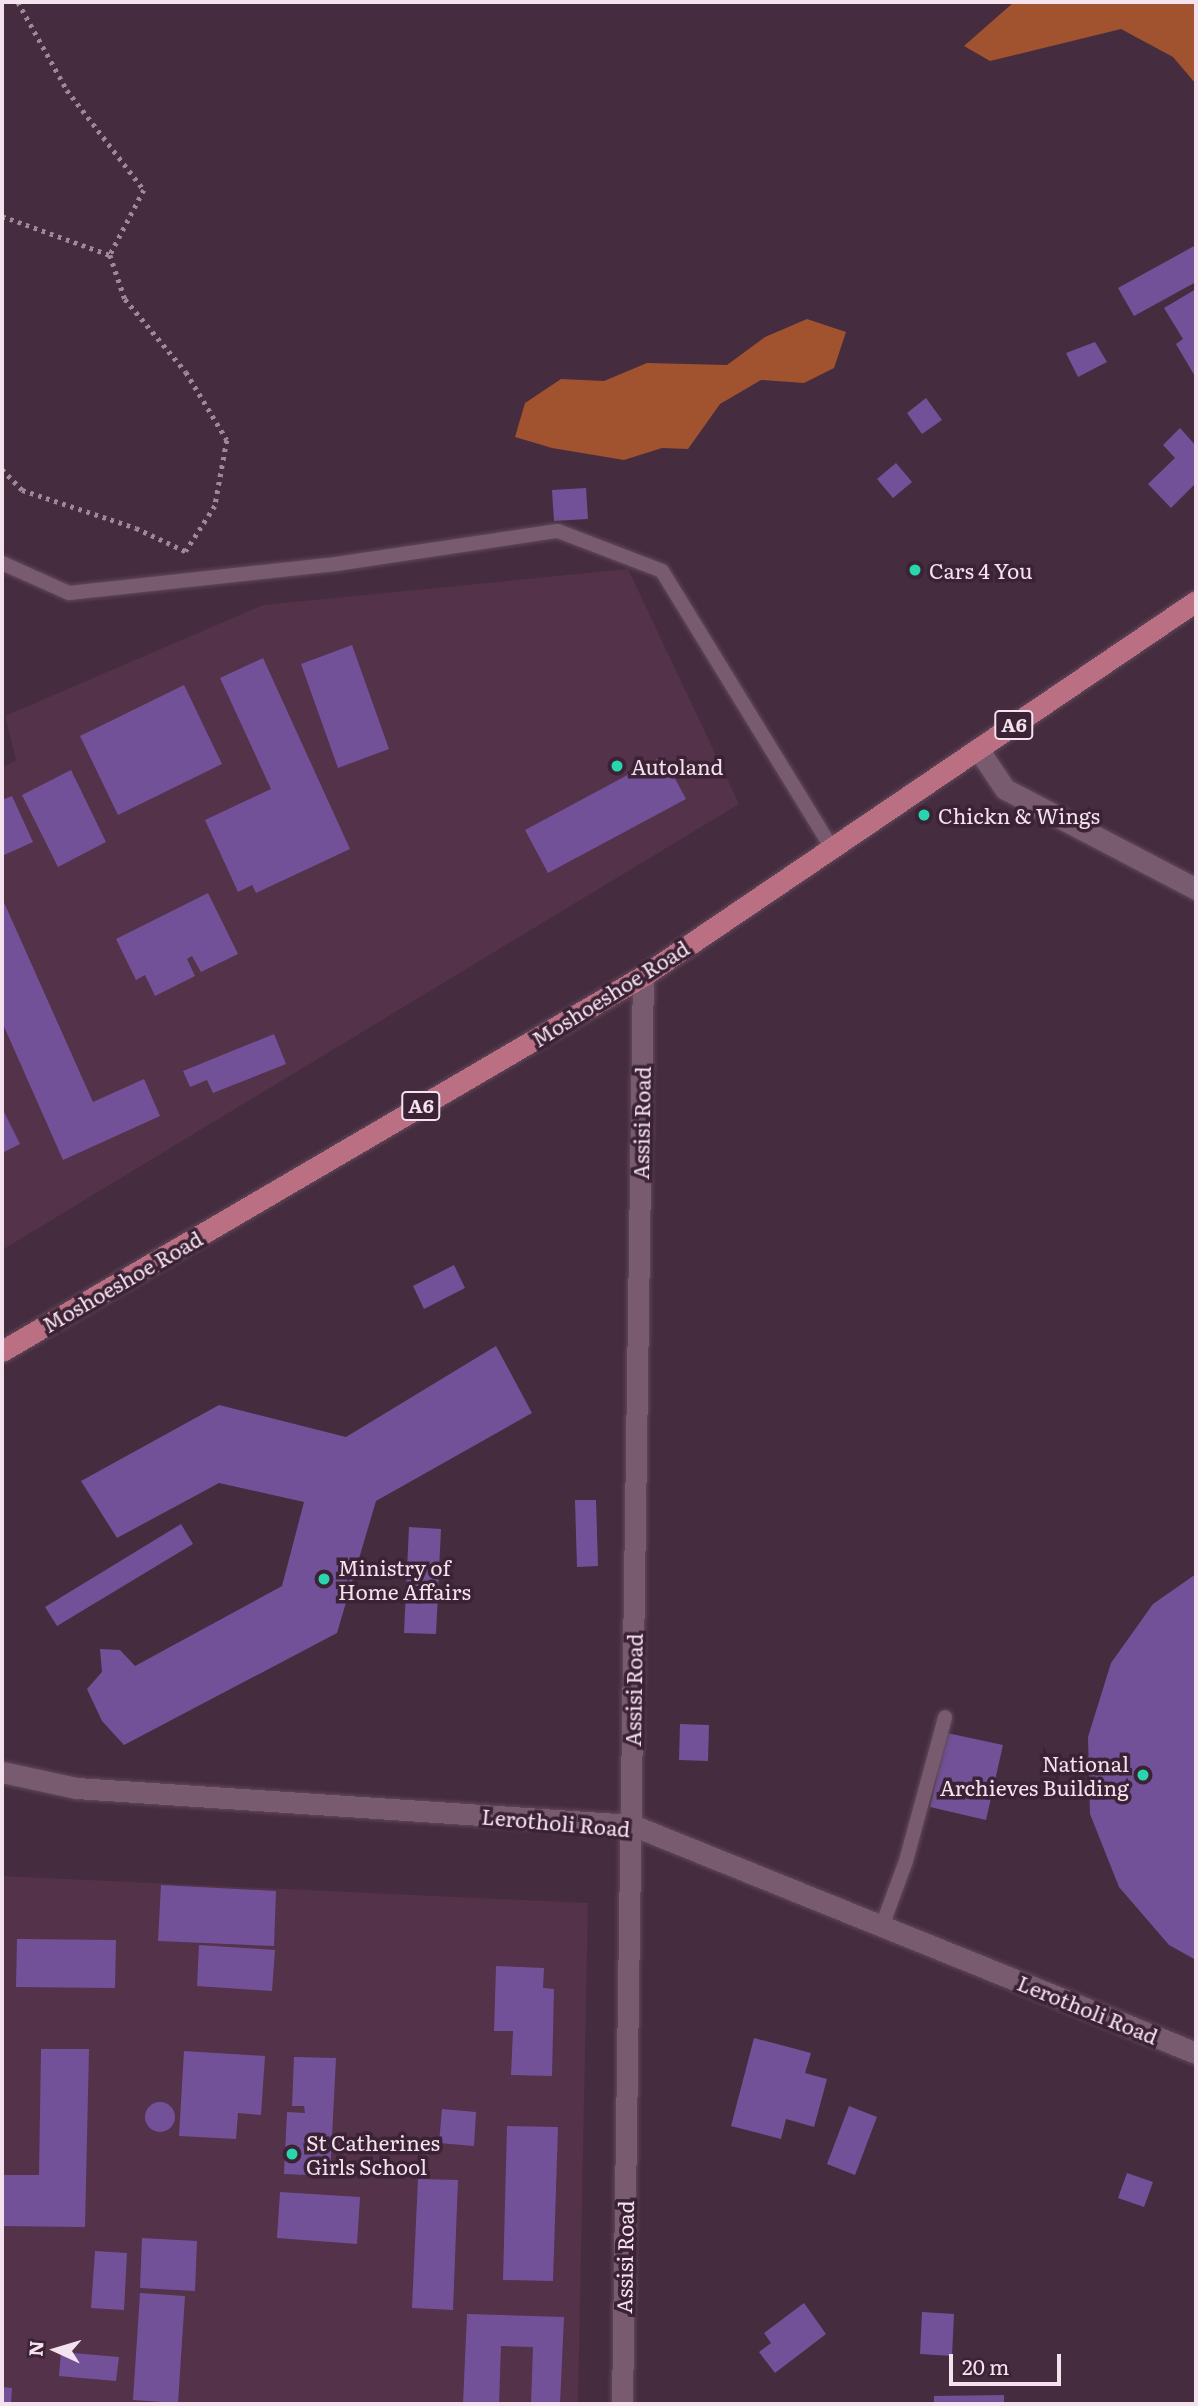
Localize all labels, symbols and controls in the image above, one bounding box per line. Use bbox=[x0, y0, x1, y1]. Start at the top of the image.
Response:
place label: Cars 4 You bbox=[929, 557, 1033, 583]
marker: Cars 4 You bbox=[907, 562, 923, 578]
road number: A6 bbox=[993, 710, 1035, 740]
place label: Autoland bbox=[631, 753, 723, 779]
marker: Autoland bbox=[609, 758, 625, 774]
place label: Chickn & Wings bbox=[938, 802, 1100, 828]
marker: Chickn & Wings bbox=[916, 807, 932, 823]
street label: Moshoeshoe Road bbox=[527, 935, 693, 1051]
street label: Assisi Road bbox=[627, 1066, 655, 1180]
road number: A6 bbox=[400, 1090, 442, 1122]
street label: Moshoeshoe Road bbox=[38, 1225, 206, 1337]
place label: Ministry of Home Affairs bbox=[338, 1554, 471, 1604]
marker: Ministry of Home Affairs bbox=[316, 1571, 332, 1587]
street label: Assisi Road bbox=[619, 1633, 647, 1747]
place label: National Archieves Building bbox=[940, 1750, 1129, 1800]
marker: National Archieves Building bbox=[1135, 1767, 1151, 1783]
street label: Lerotholi Road bbox=[481, 1803, 631, 1841]
street label: Lerotholi Road bbox=[1014, 1969, 1162, 2049]
place label: St Catherines Girls School bbox=[306, 2129, 440, 2179]
marker: St Catherines Girls School bbox=[284, 2146, 300, 2162]
street label: Assisi Road bbox=[610, 2200, 638, 2314]
north arrow bbox=[21, 2315, 91, 2385]
text: N bbox=[21, 2340, 50, 2357]
scale bar bbox=[953, 2340, 1065, 2384]
text: 20 m bbox=[962, 2350, 1009, 2381]

